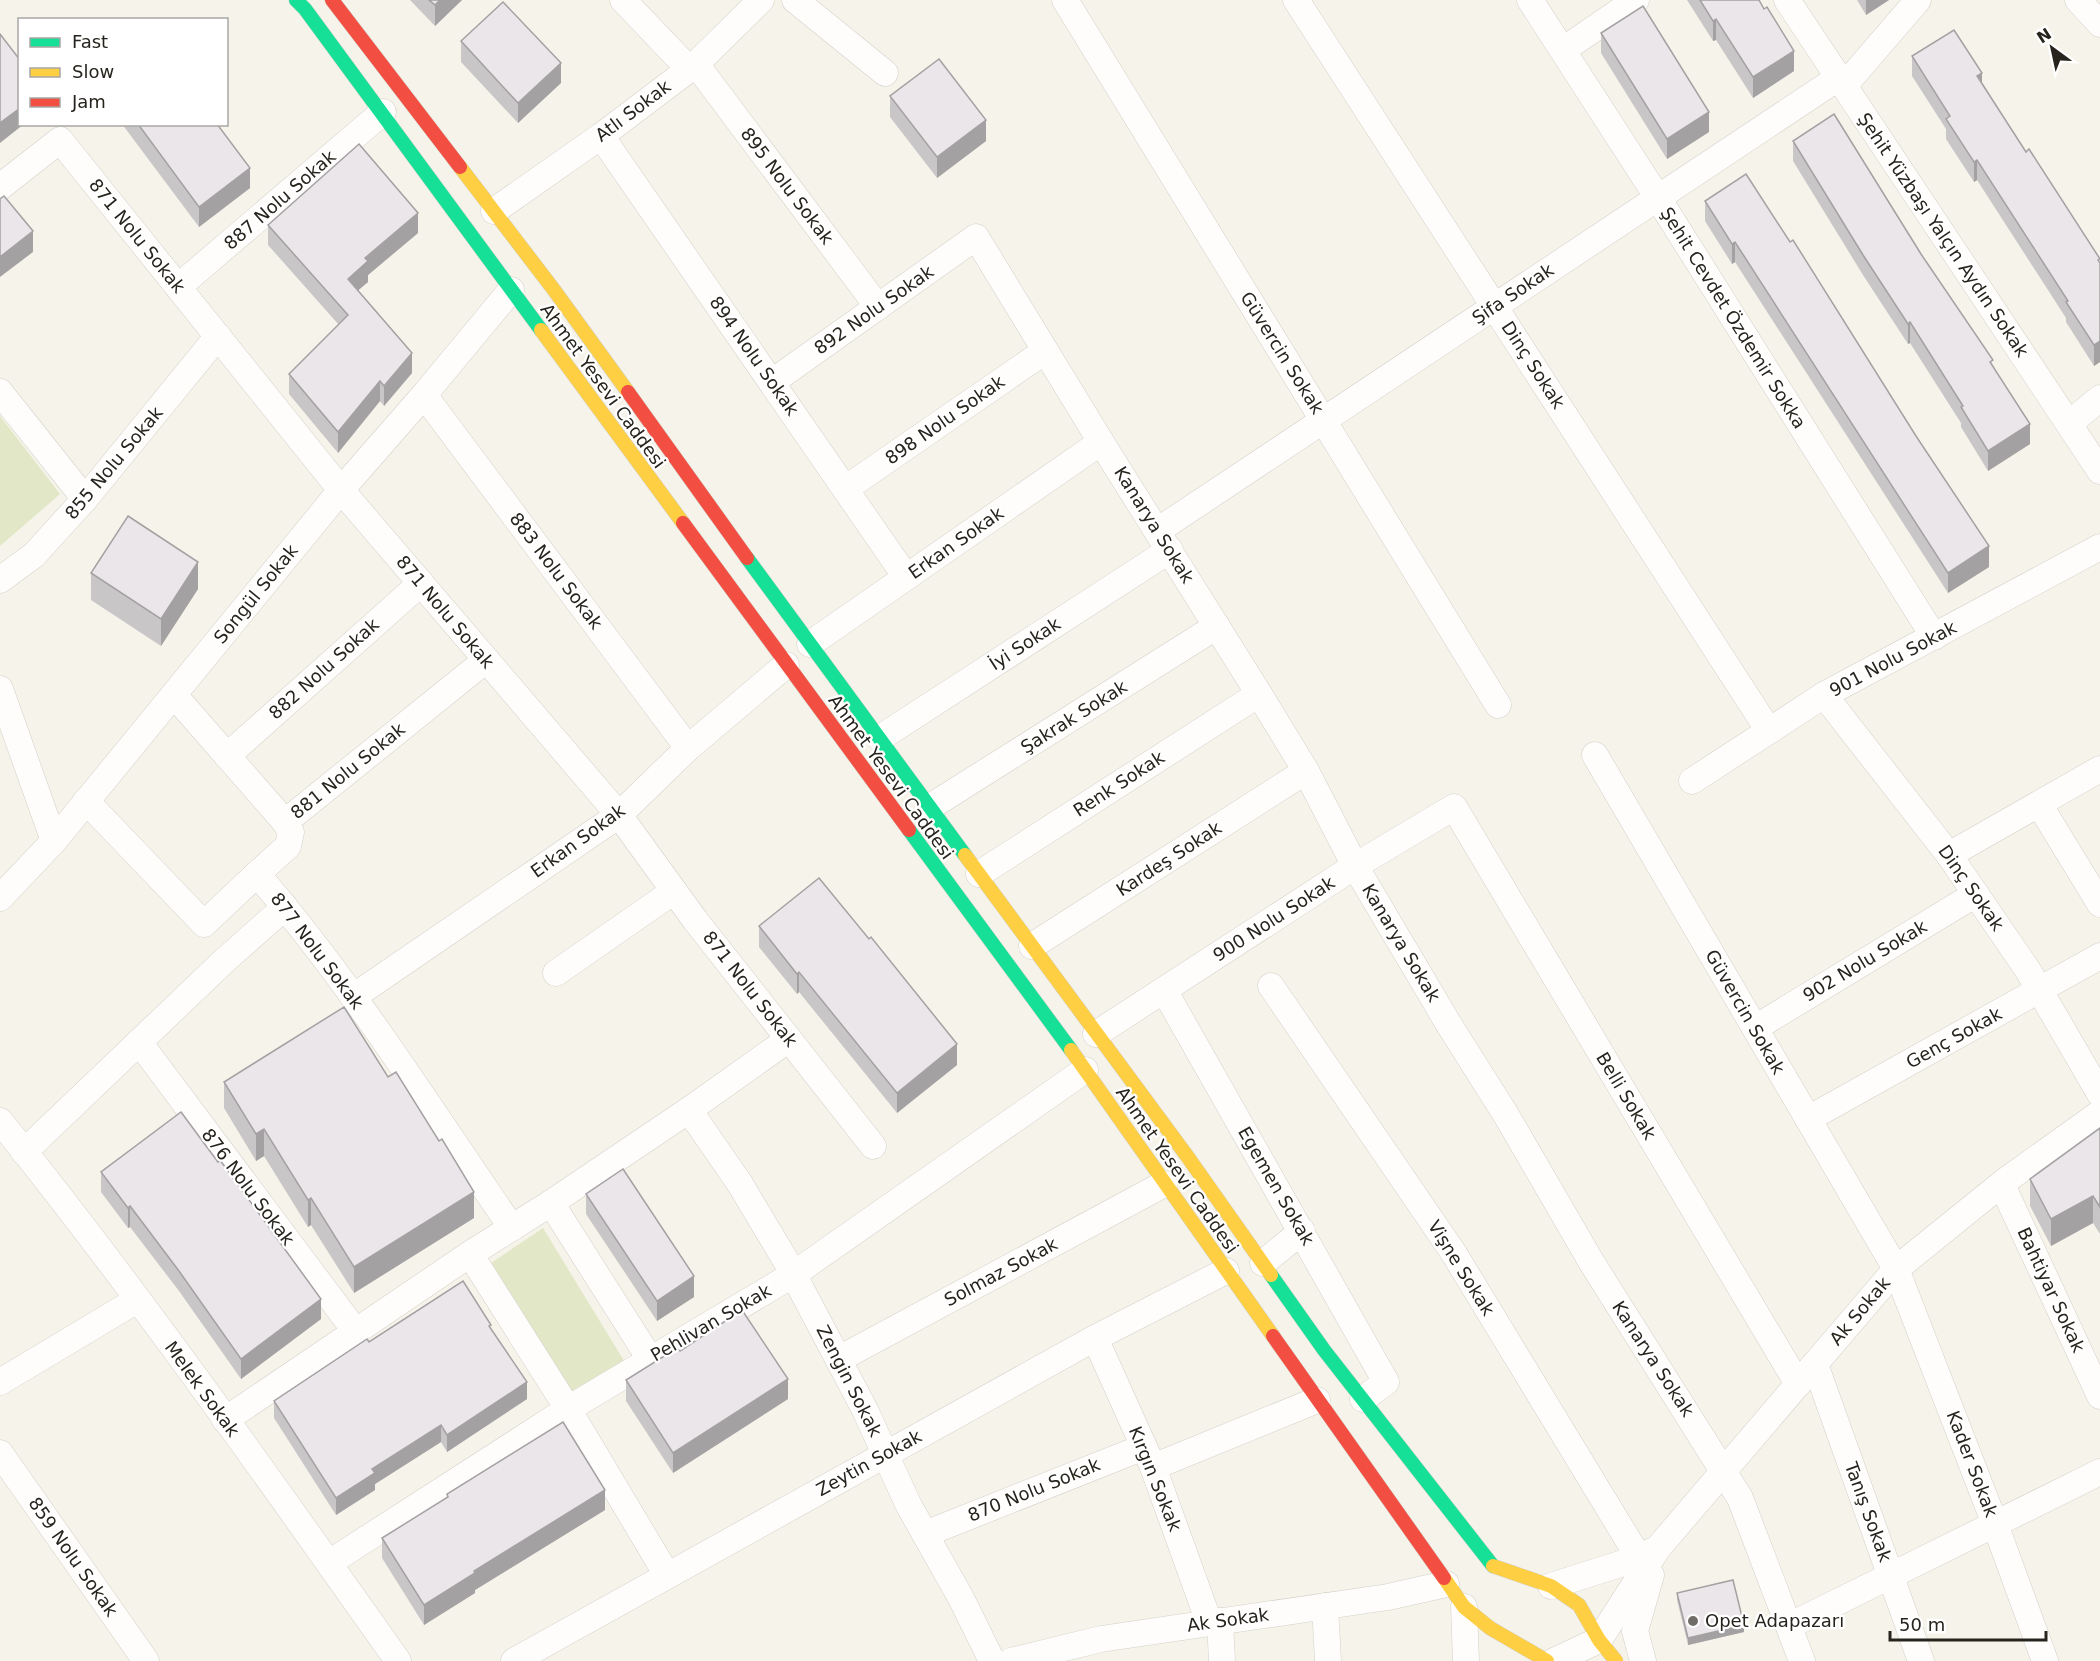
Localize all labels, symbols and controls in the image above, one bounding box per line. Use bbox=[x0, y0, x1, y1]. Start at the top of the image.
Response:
legend bbox=[18, 18, 228, 126]
north arrow bbox=[2022, 18, 2082, 78]
text: N bbox=[2033, 24, 2055, 47]
text: Fast bbox=[72, 31, 108, 52]
text: Slow bbox=[72, 61, 114, 82]
street label: Atlı Sokak bbox=[591, 75, 675, 146]
text: Jam bbox=[71, 91, 106, 112]
street label: Şehit Yüzbaşı Yalçın Aydın Sokak bbox=[1854, 109, 2033, 361]
street label: 895 Nolu Sokak bbox=[737, 123, 838, 249]
street label: 887 Nolu Sokak bbox=[220, 145, 340, 254]
street label: 871 Nolu Sokak bbox=[85, 174, 190, 297]
street label: Şehit Cevdet Özdemir Sokka bbox=[1656, 203, 1810, 432]
street label: Şifa Sokak bbox=[1468, 258, 1558, 328]
street label: 892 Nolu Sokak bbox=[810, 260, 938, 359]
street label: Güvercin Sokak bbox=[1236, 288, 1329, 418]
street label: 894 Nolu Sokak bbox=[705, 292, 804, 420]
street label: Ahmet Yesevi Caddesi bbox=[537, 299, 670, 472]
street label: Dinç Sokak bbox=[1497, 317, 1570, 413]
street label: 898 Nolu Sokak bbox=[881, 370, 1009, 469]
street label: 855 Nolu Sokak bbox=[60, 402, 167, 523]
street label: Kanarya Sokak bbox=[1110, 462, 1199, 588]
street label: Erkan Sokak bbox=[904, 502, 1008, 583]
street label: 883 Nolu Sokak bbox=[506, 508, 607, 634]
street label: Songül Sokak bbox=[209, 539, 302, 647]
street label: 871 Nolu Sokak bbox=[392, 551, 499, 673]
street label: İyi Sokak bbox=[985, 612, 1065, 674]
street label: 882 Nolu Sokak bbox=[264, 613, 383, 724]
street label: 901 Nolu Sokak bbox=[1826, 616, 1960, 701]
street label: Şakrak Sokak bbox=[1017, 675, 1131, 758]
street label: Ahmet Yesevi Caddesi bbox=[825, 690, 958, 863]
street label: 881 Nolu Sokak bbox=[286, 718, 409, 823]
street label: Renk Sokak bbox=[1069, 746, 1169, 821]
street label: Erkan Sokak bbox=[527, 799, 629, 882]
street label: Kardeş Sokak bbox=[1112, 816, 1226, 900]
street label: Dinç Sokak bbox=[1934, 841, 2009, 935]
street label: 900 Nolu Sokak bbox=[1209, 871, 1339, 966]
street label: Kanarya Sokak bbox=[1358, 880, 1445, 1006]
street label: 877 Nolu Sokak bbox=[267, 888, 368, 1014]
street label: 902 Nolu Sokak bbox=[1799, 915, 1931, 1006]
street label: 871 Nolu Sokak bbox=[699, 927, 802, 1051]
street label: Güvercin Sokak bbox=[1701, 946, 1790, 1078]
street label: Genç Sokak bbox=[1902, 1002, 2006, 1072]
street label: Belli Sokak bbox=[1592, 1048, 1661, 1144]
street label: Ahmet Yesevi Caddesi bbox=[1112, 1082, 1243, 1257]
street label: Egemen Sokak bbox=[1234, 1123, 1319, 1249]
street label: 876 Nolu Sokak bbox=[198, 1124, 299, 1250]
street label: Vişne Sokak bbox=[1424, 1216, 1499, 1320]
street label: Bahtiyar Sokak bbox=[2013, 1224, 2090, 1356]
street label: Solmaz Sokak bbox=[941, 1233, 1061, 1310]
street label: Ak Sokak bbox=[1825, 1272, 1895, 1349]
street label: Pehlivan Sokak bbox=[647, 1279, 775, 1366]
street label: Kanarya Sokak bbox=[1608, 1297, 1699, 1421]
street label: Zengin Sokak bbox=[812, 1321, 887, 1441]
street label: Melek Sokak bbox=[161, 1337, 244, 1441]
street label: Kader Sokak bbox=[1943, 1408, 2003, 1520]
street label: Kırgın Sokak bbox=[1125, 1423, 1186, 1535]
street label: Zeytin Sokak bbox=[812, 1425, 926, 1500]
street label: 870 Nolu Sokak bbox=[965, 1453, 1104, 1526]
street label: Tanış Sokak bbox=[1840, 1458, 1896, 1565]
street label: 859 Nolu Sokak bbox=[24, 1493, 123, 1621]
street label: Ak Sokak bbox=[1186, 1603, 1271, 1636]
scale bar bbox=[1890, 1604, 2046, 1642]
place label: Opet Adapazarı bbox=[1705, 1610, 1844, 1631]
marker: Opet Adapazarı bbox=[1686, 1614, 1700, 1628]
text: 50 m bbox=[1899, 1614, 1945, 1635]

